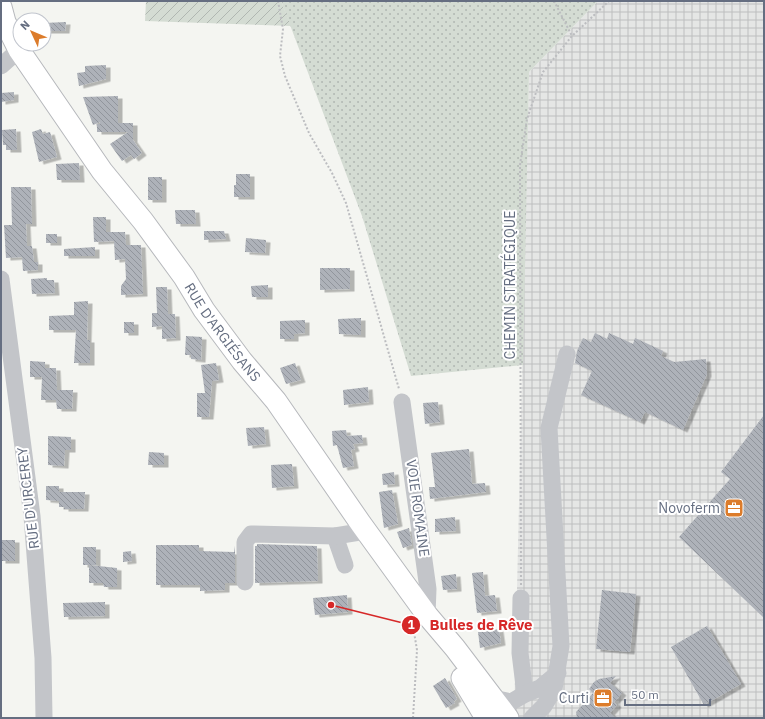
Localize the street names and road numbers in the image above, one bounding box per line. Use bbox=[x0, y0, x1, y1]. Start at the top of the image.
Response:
street label: CHEMIN STRATÉGIQUE bbox=[500, 211, 519, 359]
street label: RUE D'ARGIÉSANS bbox=[181, 279, 265, 385]
street label: RUE D'URCEREY bbox=[13, 445, 43, 550]
street label: VOIE ROMAINE bbox=[402, 458, 434, 558]

